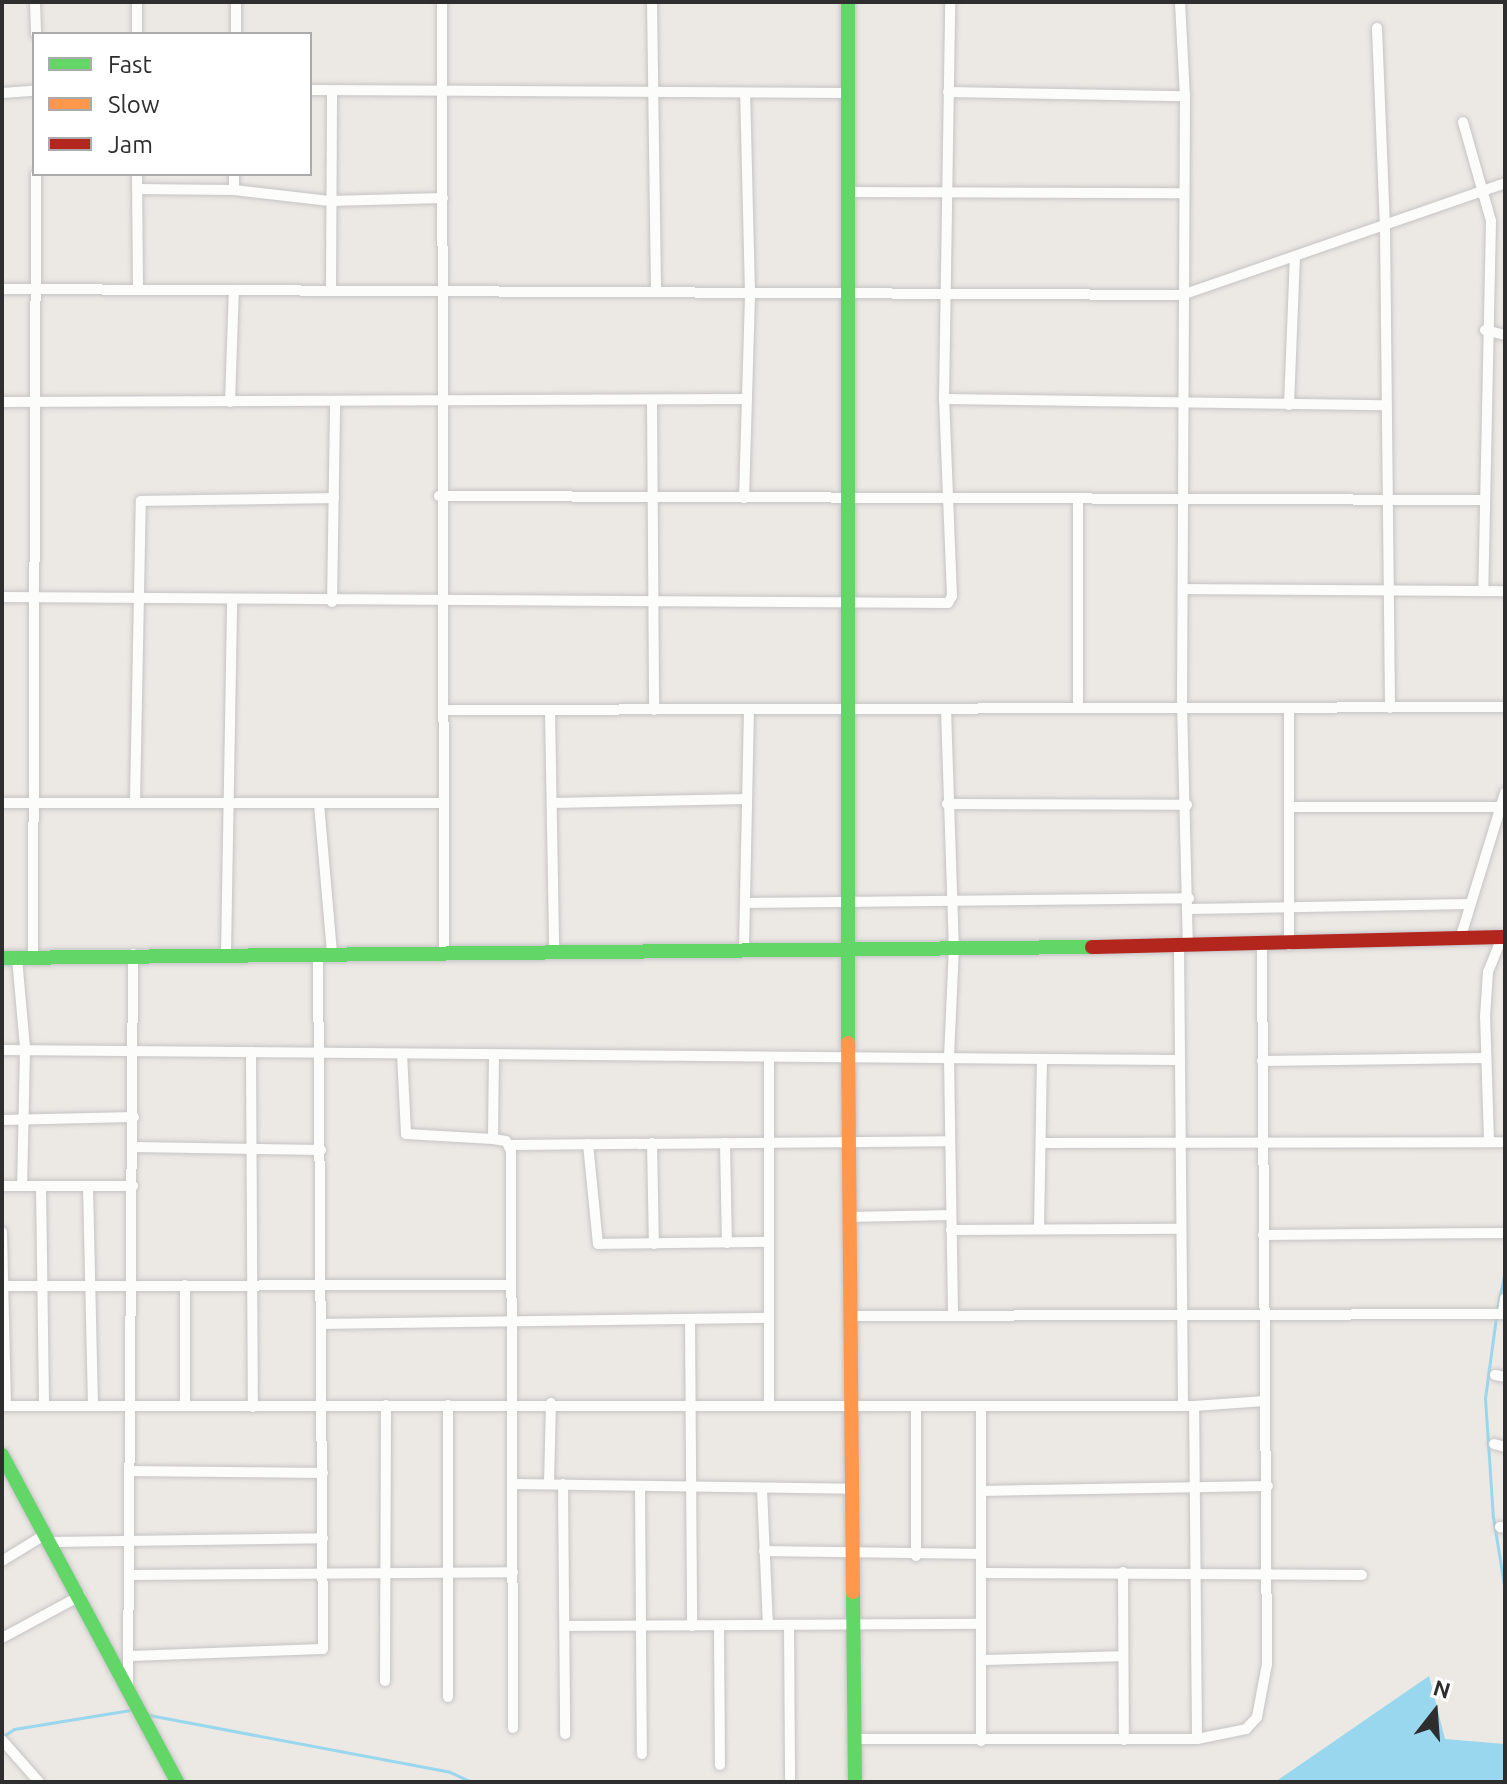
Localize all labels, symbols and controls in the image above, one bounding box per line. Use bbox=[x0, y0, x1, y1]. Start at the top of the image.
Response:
legend bbox=[32, 32, 312, 176]
text: Fast bbox=[108, 51, 152, 78]
text: Slow bbox=[108, 91, 160, 118]
text: Jam bbox=[108, 131, 153, 158]
north arrow bbox=[1395, 1672, 1475, 1752]
text: N bbox=[1431, 1674, 1454, 1703]

